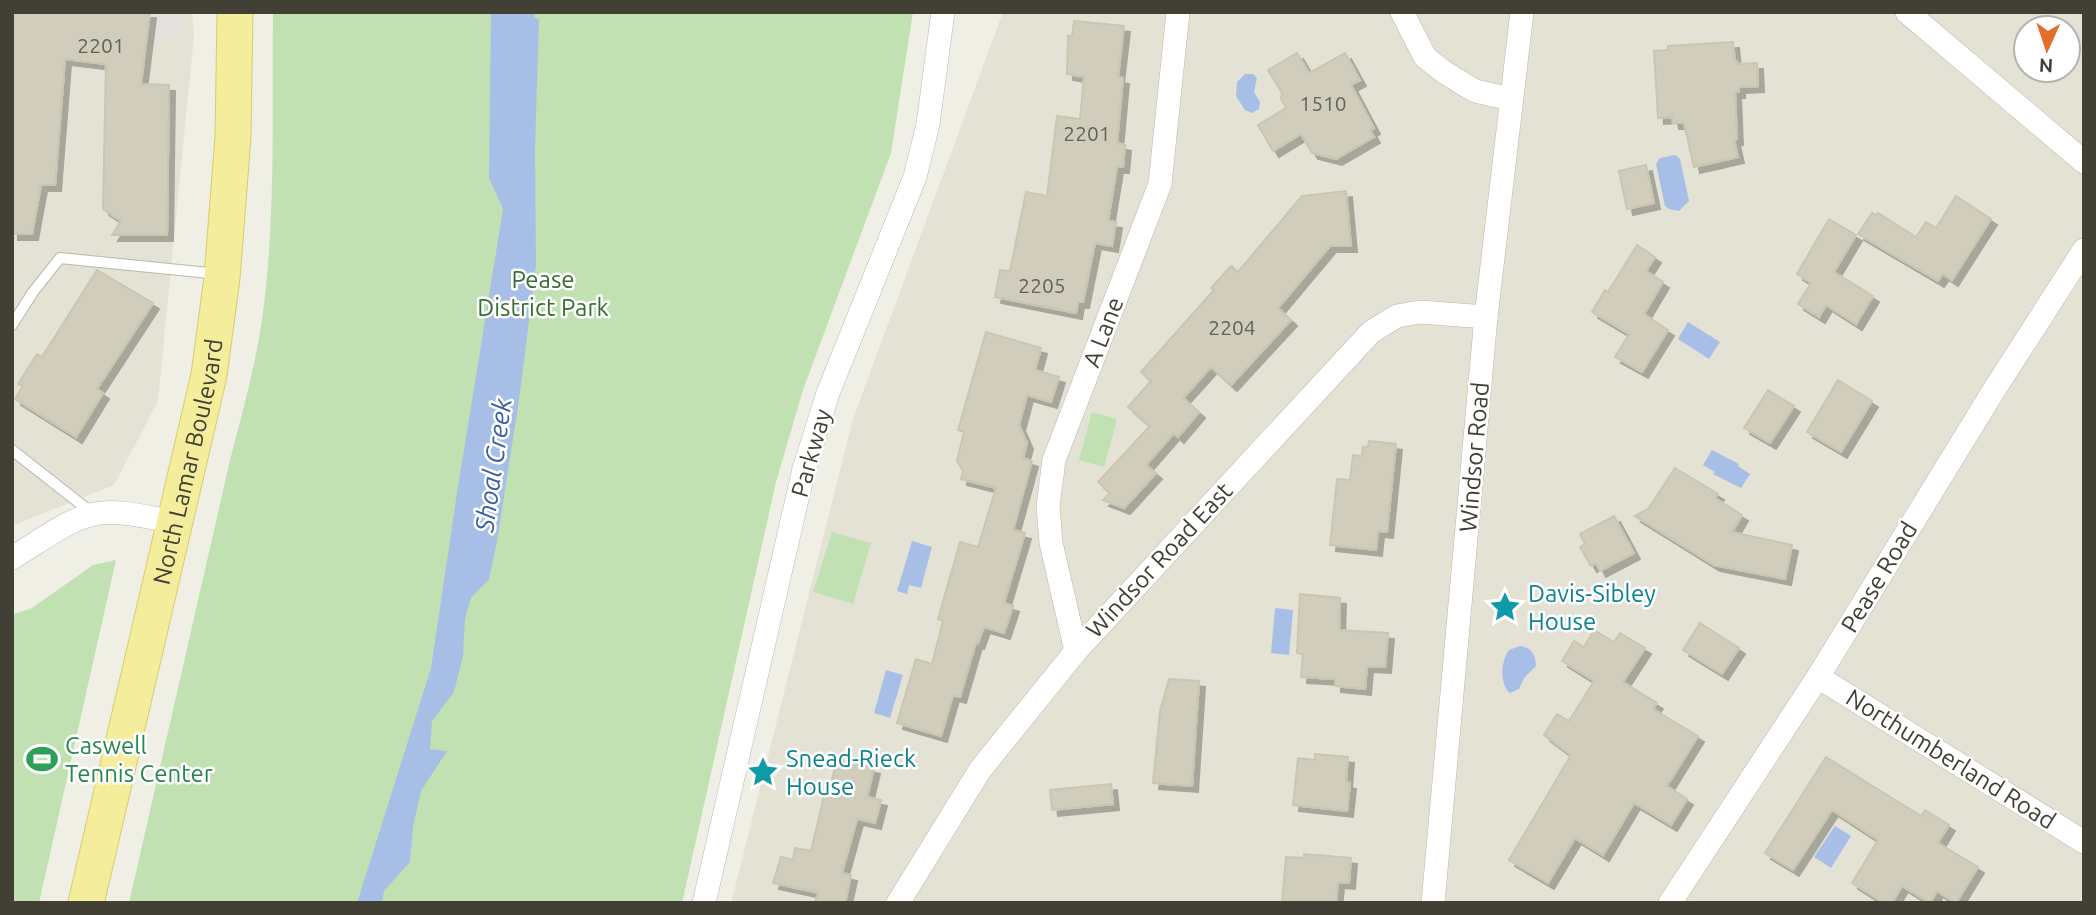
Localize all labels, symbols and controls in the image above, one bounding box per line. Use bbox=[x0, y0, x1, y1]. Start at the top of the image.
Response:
north arrow bbox=[2012, 14, 2082, 84]
house number: 2201 bbox=[77, 33, 125, 57]
text: N bbox=[2038, 55, 2054, 77]
house number: 1510 bbox=[1299, 91, 1347, 115]
house number: 2201 bbox=[1063, 121, 1111, 145]
park label: Pease District Park bbox=[477, 266, 609, 321]
house number: 2205 bbox=[1018, 273, 1066, 297]
street label: A Lane bbox=[1077, 293, 1129, 371]
house number: 2204 bbox=[1208, 315, 1256, 339]
street label: North Lamar Boulevard bbox=[147, 337, 227, 587]
street label: Windsor Road bbox=[1454, 381, 1494, 533]
water label: Shoal Creek bbox=[469, 396, 517, 535]
street label: Parkway bbox=[786, 406, 837, 500]
street label: Windsor Road East bbox=[1080, 477, 1238, 643]
street label: Pease Road bbox=[1836, 517, 1922, 637]
place label: Davis-Sibley House bbox=[1528, 580, 1656, 635]
place icon: Davis-Sibley House bbox=[1488, 590, 1522, 624]
street label: Northumberland Road bbox=[1841, 684, 2061, 834]
place label: Caswell Tennis Center bbox=[65, 732, 213, 787]
sports icon: Caswell Tennis Center bbox=[25, 742, 59, 776]
place label: Snead-Rieck House bbox=[786, 745, 916, 800]
place icon: Snead-Rieck House bbox=[746, 755, 780, 789]

